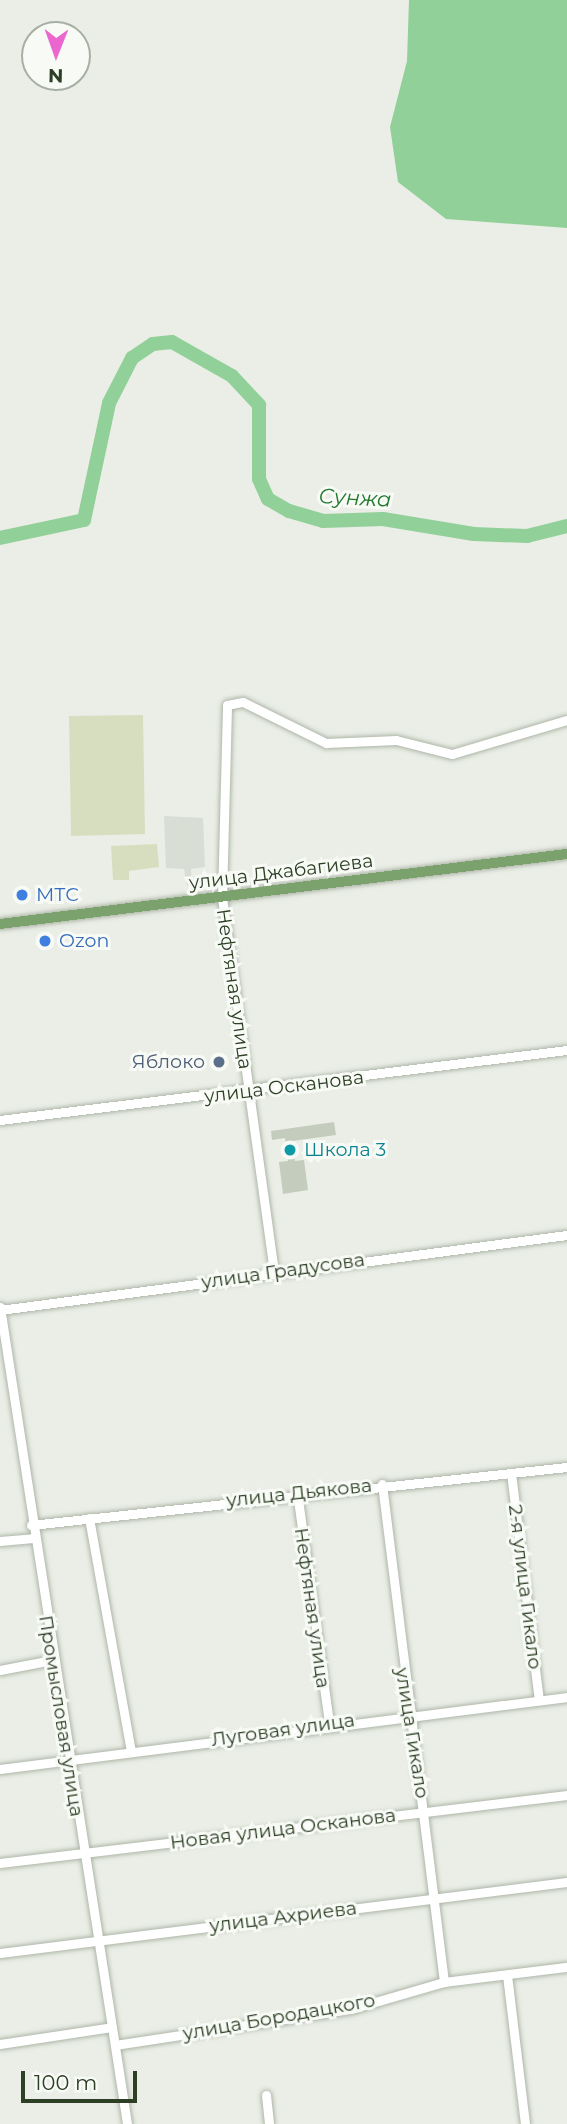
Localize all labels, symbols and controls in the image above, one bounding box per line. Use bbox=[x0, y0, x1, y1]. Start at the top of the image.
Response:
north arrow bbox=[21, 21, 91, 91]
text: N bbox=[48, 64, 64, 87]
water label: Сунжа bbox=[318, 484, 392, 512]
street label: улица Джабагиева bbox=[188, 849, 374, 895]
place label: МТС bbox=[36, 884, 79, 906]
marker: МТС bbox=[14, 887, 30, 903]
street label: Нефтяная улица bbox=[211, 907, 257, 1071]
place label: Ozon bbox=[59, 930, 109, 952]
marker: Ozon bbox=[37, 933, 53, 949]
place label: Яблоко bbox=[132, 1051, 205, 1073]
marker: Яблоко bbox=[211, 1054, 227, 1070]
street label: улица Осканова bbox=[203, 1066, 365, 1108]
place label: Школа 3 bbox=[304, 1139, 386, 1161]
marker: Школа 3 bbox=[282, 1142, 298, 1158]
street label: улица Градусова bbox=[200, 1248, 366, 1294]
street label: улица Дьякова bbox=[225, 1474, 373, 1512]
street label: 2-я улица Гикало bbox=[504, 1503, 546, 1671]
street label: Нефтяная улица bbox=[289, 1526, 335, 1690]
street label: Промысловая улица bbox=[34, 1614, 88, 1818]
street label: улица Гикало bbox=[390, 1666, 434, 1800]
street label: Луговая улица bbox=[210, 1709, 356, 1751]
street label: Новая улица Осканова bbox=[169, 1804, 397, 1854]
street label: улица Ахриева bbox=[208, 1897, 358, 1937]
street label: улица Бородацкого bbox=[181, 1989, 377, 2045]
scale bar bbox=[24, 2058, 140, 2102]
text: 100 m bbox=[34, 2070, 97, 2095]

